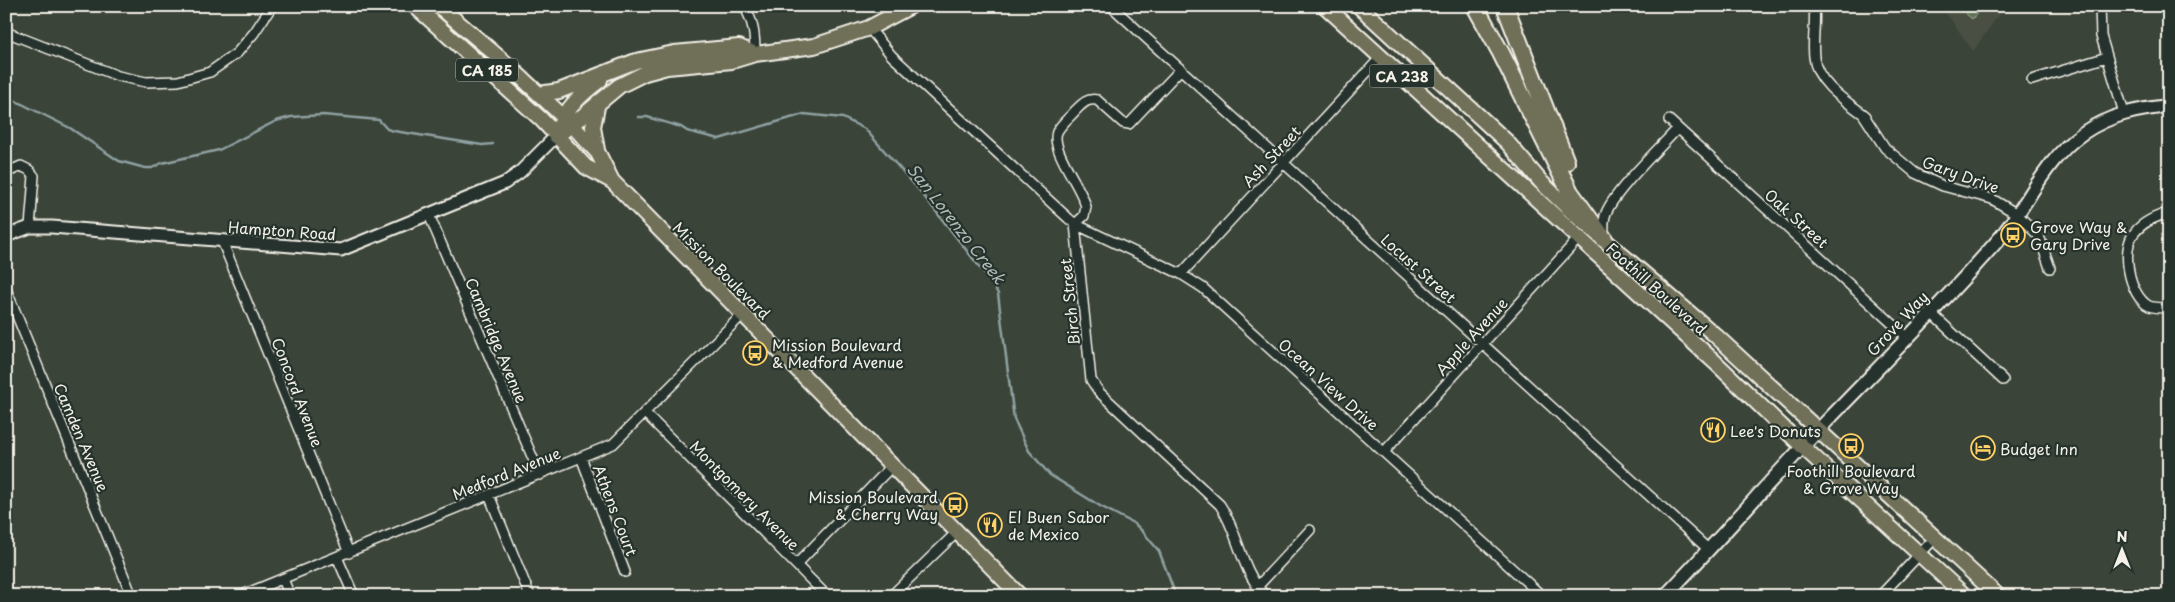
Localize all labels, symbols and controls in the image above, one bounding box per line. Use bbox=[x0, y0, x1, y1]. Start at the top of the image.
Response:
road number: CA 185 bbox=[456, 58, 518, 82]
road number: CA 238 bbox=[1370, 64, 1434, 88]
street label: Ash Street bbox=[1236, 120, 1306, 192]
street label: Gary Drive bbox=[1919, 149, 2003, 199]
water label: San Lorenzo Creek bbox=[902, 157, 1013, 289]
street label: Oak Street bbox=[1760, 183, 1834, 253]
street label: Hampton Road bbox=[227, 215, 337, 245]
place label: Grove Way & Gary Drive bbox=[2030, 215, 2127, 255]
street label: Mission Boulevard bbox=[668, 216, 776, 324]
bus stop icon: Grove Way & Gary Drive bbox=[2000, 222, 2026, 248]
street label: Locust Street bbox=[1376, 228, 1462, 308]
street label: Foothill Boulevard bbox=[1601, 236, 1713, 340]
street label: Birch Street bbox=[1053, 257, 1085, 347]
street label: Cambridge Avenue bbox=[460, 274, 534, 406]
street label: Grove Way bbox=[1861, 285, 1933, 361]
street label: Apple Avenue bbox=[1430, 292, 1512, 380]
place label: Mission Boulevard & Medford Avenue bbox=[772, 333, 904, 373]
street label: Ocean View Drive bbox=[1274, 333, 1384, 435]
street label: Concord Avenue bbox=[267, 334, 329, 450]
bus stop icon: Mission Boulevard & Medford Avenue bbox=[742, 340, 768, 366]
street label: Camden Avenue bbox=[49, 379, 115, 495]
restaurant icon: Lee's Donuts bbox=[1700, 417, 1726, 443]
place label: Lee's Donuts bbox=[1730, 419, 1821, 442]
bus stop icon: Foothill Boulevard & Grove Way bbox=[1838, 433, 1864, 459]
street label: Montgomery Avenue bbox=[685, 435, 805, 555]
hotel icon: Budget Inn bbox=[1970, 435, 1996, 461]
place label: Budget Inn bbox=[2000, 437, 2078, 460]
street label: Medford Avenue bbox=[448, 441, 564, 505]
place label: Foothill Boulevard & Grove Way bbox=[1787, 459, 1915, 499]
street label: Athens Court bbox=[588, 461, 644, 559]
place label: Mission Boulevard & Cherry Way bbox=[808, 485, 938, 525]
bus stop icon: Mission Boulevard & Cherry Way bbox=[942, 492, 968, 518]
place label: El Buen Sabor de Mexico bbox=[1008, 505, 1109, 545]
restaurant icon: El Buen Sabor de Mexico bbox=[977, 512, 1003, 538]
north arrow bbox=[2098, 524, 2148, 574]
text: N bbox=[2116, 526, 2128, 547]

